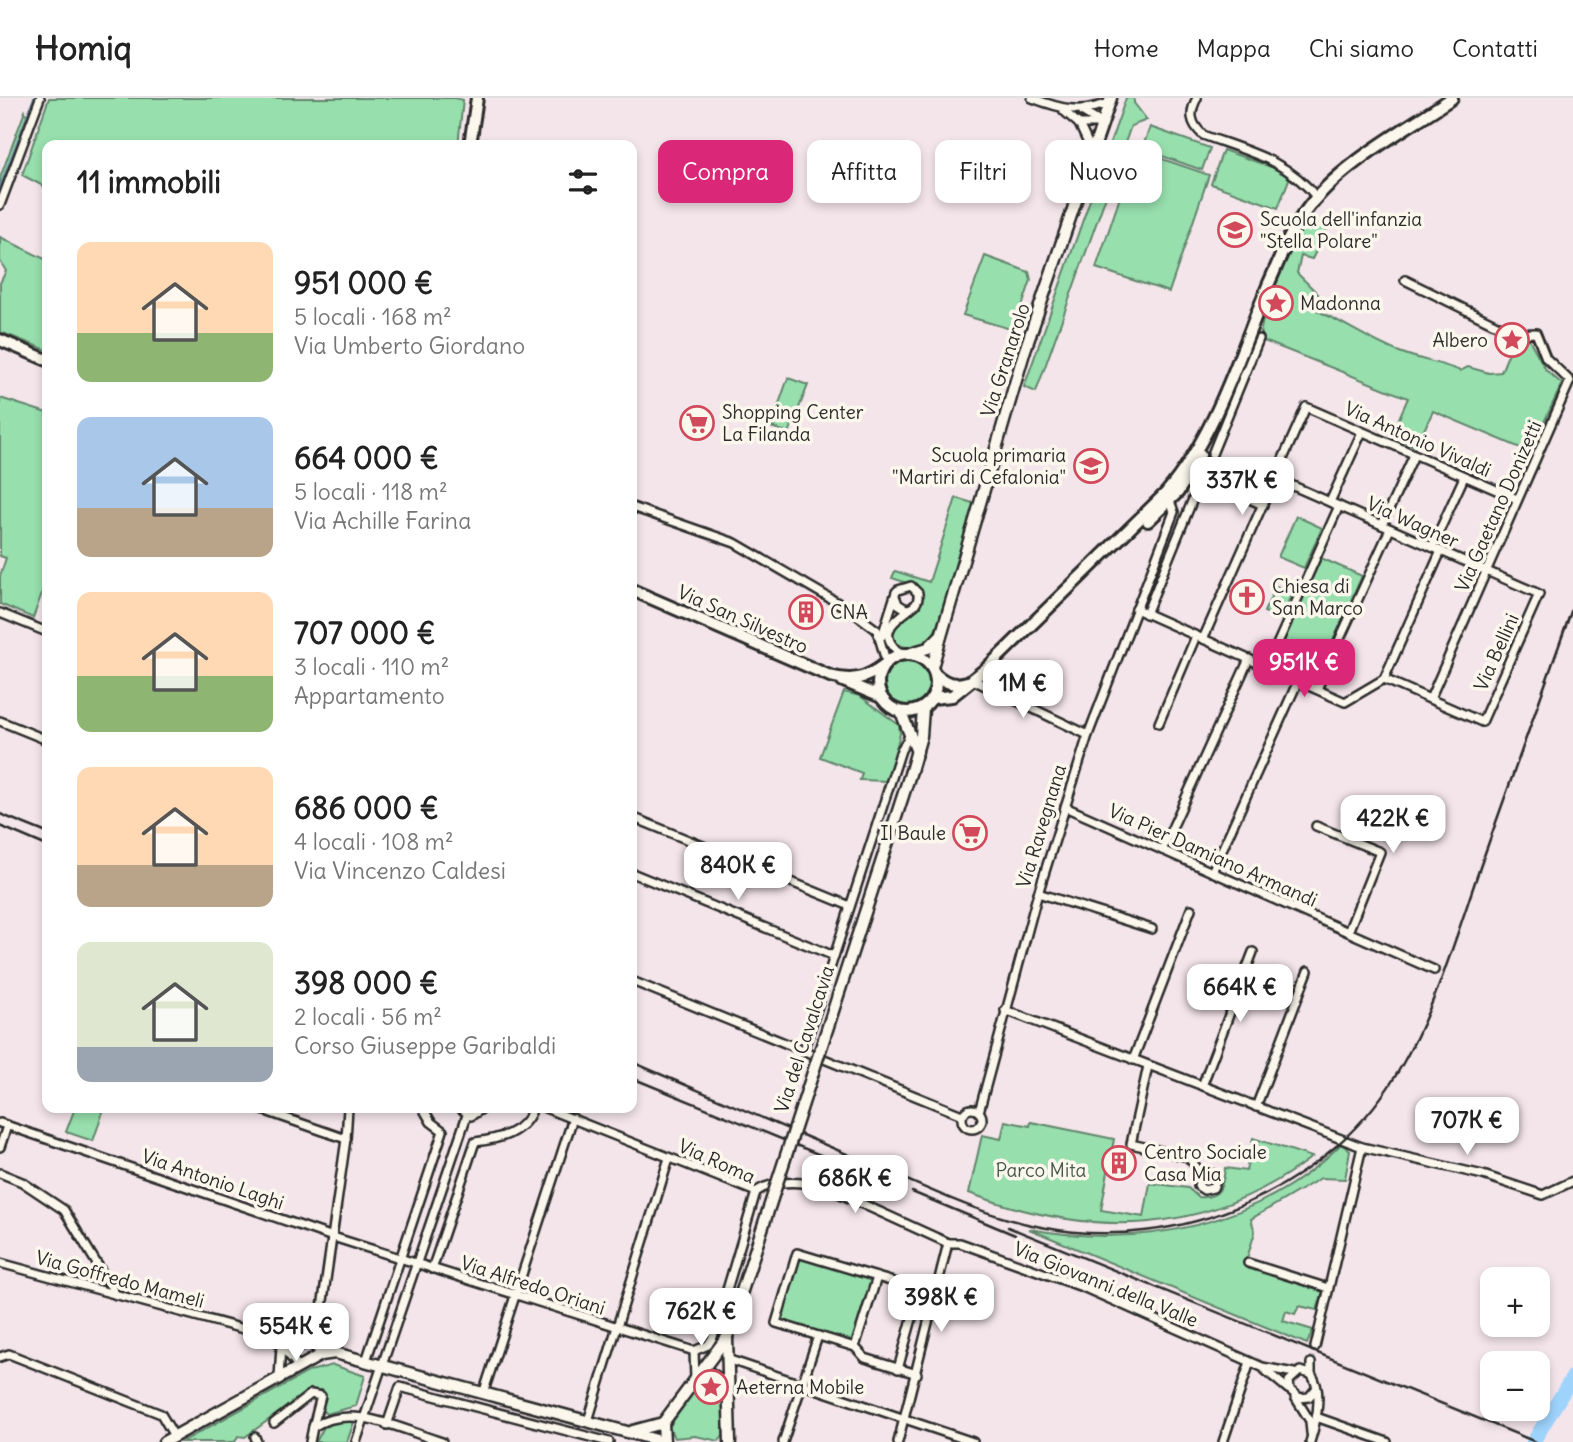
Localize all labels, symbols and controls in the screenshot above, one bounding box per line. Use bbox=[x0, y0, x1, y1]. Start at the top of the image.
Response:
text: Homiq bbox=[35, 27, 132, 69]
text: Home bbox=[1094, 33, 1159, 63]
text: Mappa bbox=[1197, 33, 1271, 63]
text: Chi siamo bbox=[1309, 33, 1414, 63]
text: Contatti bbox=[1452, 33, 1538, 63]
chip: Compra bbox=[658, 140, 793, 203]
chip: Affitta bbox=[807, 140, 921, 203]
chip: Filtri bbox=[935, 140, 1031, 203]
chip: Nuovo bbox=[1045, 140, 1162, 203]
text: 11 immobili bbox=[77, 163, 221, 201]
icon: filters bbox=[564, 163, 602, 201]
place label: Scuola dell'infanzia "Stella Polare" bbox=[1260, 207, 1422, 253]
school or university icon: Scuola dell'infanzia "Stella Polare" bbox=[1216, 211, 1254, 249]
text: 951 000 € bbox=[294, 264, 433, 302]
icon: home bbox=[133, 270, 217, 354]
place icon: Madonna bbox=[1257, 284, 1295, 322]
place label: Madonna bbox=[1300, 291, 1381, 315]
street label: Via Granarolo bbox=[975, 300, 1035, 420]
text: 5 locali · 168 m² bbox=[294, 302, 452, 331]
place icon: Albero bbox=[1493, 321, 1531, 359]
place label: Albero bbox=[1433, 328, 1488, 352]
text: Via Umberto Giordano bbox=[294, 331, 525, 360]
street label: Via Antonio Vivaldi bbox=[1341, 396, 1495, 482]
place label: Shopping Center La Filanda bbox=[722, 400, 864, 446]
supermarket icon: Shopping Center La Filanda bbox=[678, 404, 716, 442]
street label: Via Gaetano Donizetti bbox=[1449, 417, 1547, 595]
text: 664 000 € bbox=[294, 439, 439, 477]
place label: Scuola primaria "Martiri di Cefalonia" bbox=[892, 443, 1066, 489]
icon: home bbox=[133, 445, 217, 529]
school or university icon: Scuola primaria "Martiri di Cefalonia" bbox=[1072, 447, 1110, 485]
pin: 337K € bbox=[1185, 458, 1299, 517]
text: 337K € bbox=[1206, 465, 1278, 494]
text: 5 locali · 118 m² bbox=[294, 477, 448, 506]
street label: Via Wagner bbox=[1363, 491, 1463, 553]
text: Via Achille Farina bbox=[294, 506, 471, 535]
place label: Chiesa di San Marco bbox=[1272, 574, 1363, 620]
church icon: Chiesa di San Marco bbox=[1228, 578, 1266, 616]
street label: Via San Silvestro bbox=[674, 580, 812, 658]
building icon: CNA bbox=[787, 593, 825, 631]
place label: CNA bbox=[830, 600, 868, 624]
street label: Via Bellini bbox=[1468, 610, 1524, 694]
text: 707 000 € bbox=[294, 614, 436, 652]
icon: home bbox=[133, 620, 217, 704]
pin: 951K € bbox=[1247, 640, 1361, 699]
text: 951K € bbox=[1269, 647, 1339, 676]
text: 3 locali · 110 m² bbox=[294, 652, 449, 681]
pin: 1M € bbox=[982, 660, 1064, 720]
text: 1M € bbox=[999, 668, 1047, 697]
text: Appartamento bbox=[294, 681, 445, 710]
street label: Via Ravegnana bbox=[1011, 761, 1071, 891]
text: 686 000 € bbox=[294, 789, 439, 827]
icon: home bbox=[133, 795, 217, 879]
pin: 422K € bbox=[1336, 796, 1450, 855]
street label: Via Pier Damiano Armandi bbox=[1105, 798, 1321, 912]
text: 422K € bbox=[1357, 803, 1429, 832]
supermarket icon: Il Baule bbox=[951, 814, 989, 852]
place label: Il Baule bbox=[880, 821, 946, 845]
text: 4 locali · 108 m² bbox=[294, 827, 454, 856]
pin: 840K € bbox=[681, 842, 795, 902]
text: 840K € bbox=[700, 850, 776, 879]
text: Via Vincenzo Caldesi bbox=[294, 856, 506, 885]
street label: Via del Cavalcavia bbox=[769, 962, 839, 1116]
text: 398 000 € bbox=[294, 964, 438, 1002]
pin: 664K € bbox=[1183, 964, 1297, 1024]
icon: home bbox=[133, 970, 217, 1054]
text: 664K € bbox=[1203, 972, 1277, 1001]
text: 2 locali · 56 m² bbox=[294, 1002, 442, 1031]
text: Corso Giuseppe Garibaldi bbox=[294, 1031, 556, 1060]
pin: 707K € bbox=[1410, 1098, 1524, 1157]
text: 707K € bbox=[1431, 1105, 1503, 1134]
street label: Via Roma bbox=[675, 1133, 759, 1189]
place label: Centro Sociale Casa Mia bbox=[1144, 1140, 1267, 1186]
street label: Via Antonio Laghi bbox=[139, 1143, 287, 1215]
building icon: Centro Sociale Casa Mia bbox=[1100, 1144, 1138, 1182]
pin: 686K € bbox=[798, 1156, 912, 1215]
park label: Parco Mita bbox=[996, 1158, 1087, 1182]
text: 686K € bbox=[818, 1163, 892, 1192]
street label: Via Giovanni della Valle bbox=[1010, 1236, 1202, 1332]
street label: Via Goffredo Mameli bbox=[33, 1245, 207, 1313]
street label: Via Alfredo Oriani bbox=[458, 1250, 608, 1320]
map controls bbox=[1480, 1267, 1550, 1421]
button: + bbox=[1480, 1267, 1550, 1337]
pin: 398K € bbox=[884, 1274, 998, 1334]
text: 398K € bbox=[904, 1282, 978, 1311]
pin: 762K € bbox=[644, 1288, 758, 1348]
text: 762K € bbox=[665, 1296, 737, 1325]
pin: 554K € bbox=[239, 1304, 353, 1363]
text: 554K € bbox=[259, 1311, 333, 1340]
button: − bbox=[1480, 1351, 1550, 1421]
place icon: Aeterna Mobile bbox=[692, 1368, 730, 1406]
place label: Aeterna Mobile bbox=[736, 1375, 864, 1399]

